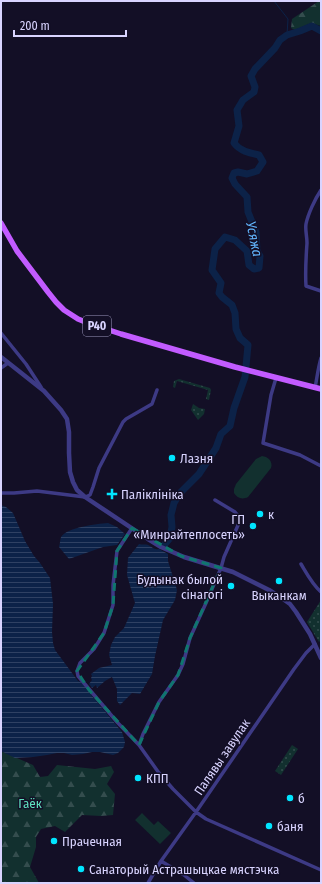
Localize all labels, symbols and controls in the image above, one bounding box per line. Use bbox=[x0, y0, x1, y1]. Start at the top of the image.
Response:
scale bar bbox=[14, 12, 126, 38]
text: 200 m bbox=[20, 19, 50, 33]
water label: Усяжа bbox=[242, 220, 266, 258]
road number: Р40 bbox=[83, 316, 111, 336]
place label: Лазня bbox=[180, 451, 213, 466]
marker: Лазня bbox=[167, 453, 177, 463]
place label: Паліклініка bbox=[121, 487, 184, 502]
marker: Паліклініка bbox=[106, 488, 118, 500]
place label: к bbox=[268, 507, 274, 522]
marker: к bbox=[255, 509, 265, 519]
place label: ГП «Минрайтеплосеть» bbox=[133, 512, 245, 542]
marker: ГП «Минрайтеплосеть» bbox=[248, 521, 258, 531]
place label: Будынак былой сінагогі bbox=[137, 572, 223, 602]
marker: Выканкам bbox=[274, 576, 284, 586]
marker: Будынак былой сінагогі bbox=[226, 581, 236, 591]
place label: Выканкам bbox=[251, 588, 307, 603]
street label: Палявы завулак bbox=[191, 716, 253, 798]
place label: КПП bbox=[146, 771, 169, 786]
marker: КПП bbox=[133, 773, 143, 783]
place label: б bbox=[298, 791, 305, 806]
marker: б bbox=[285, 793, 295, 803]
park label: Гаёк bbox=[18, 796, 42, 811]
place label: баня bbox=[277, 819, 303, 834]
marker: баня bbox=[264, 821, 274, 831]
place label: Прачечная bbox=[62, 834, 122, 849]
marker: Прачечная bbox=[49, 836, 59, 846]
place label: Санаторый Астрашыцкае мястэчка bbox=[89, 862, 279, 877]
marker: Санаторый Астрашыцкае мястэчка bbox=[76, 864, 86, 874]

